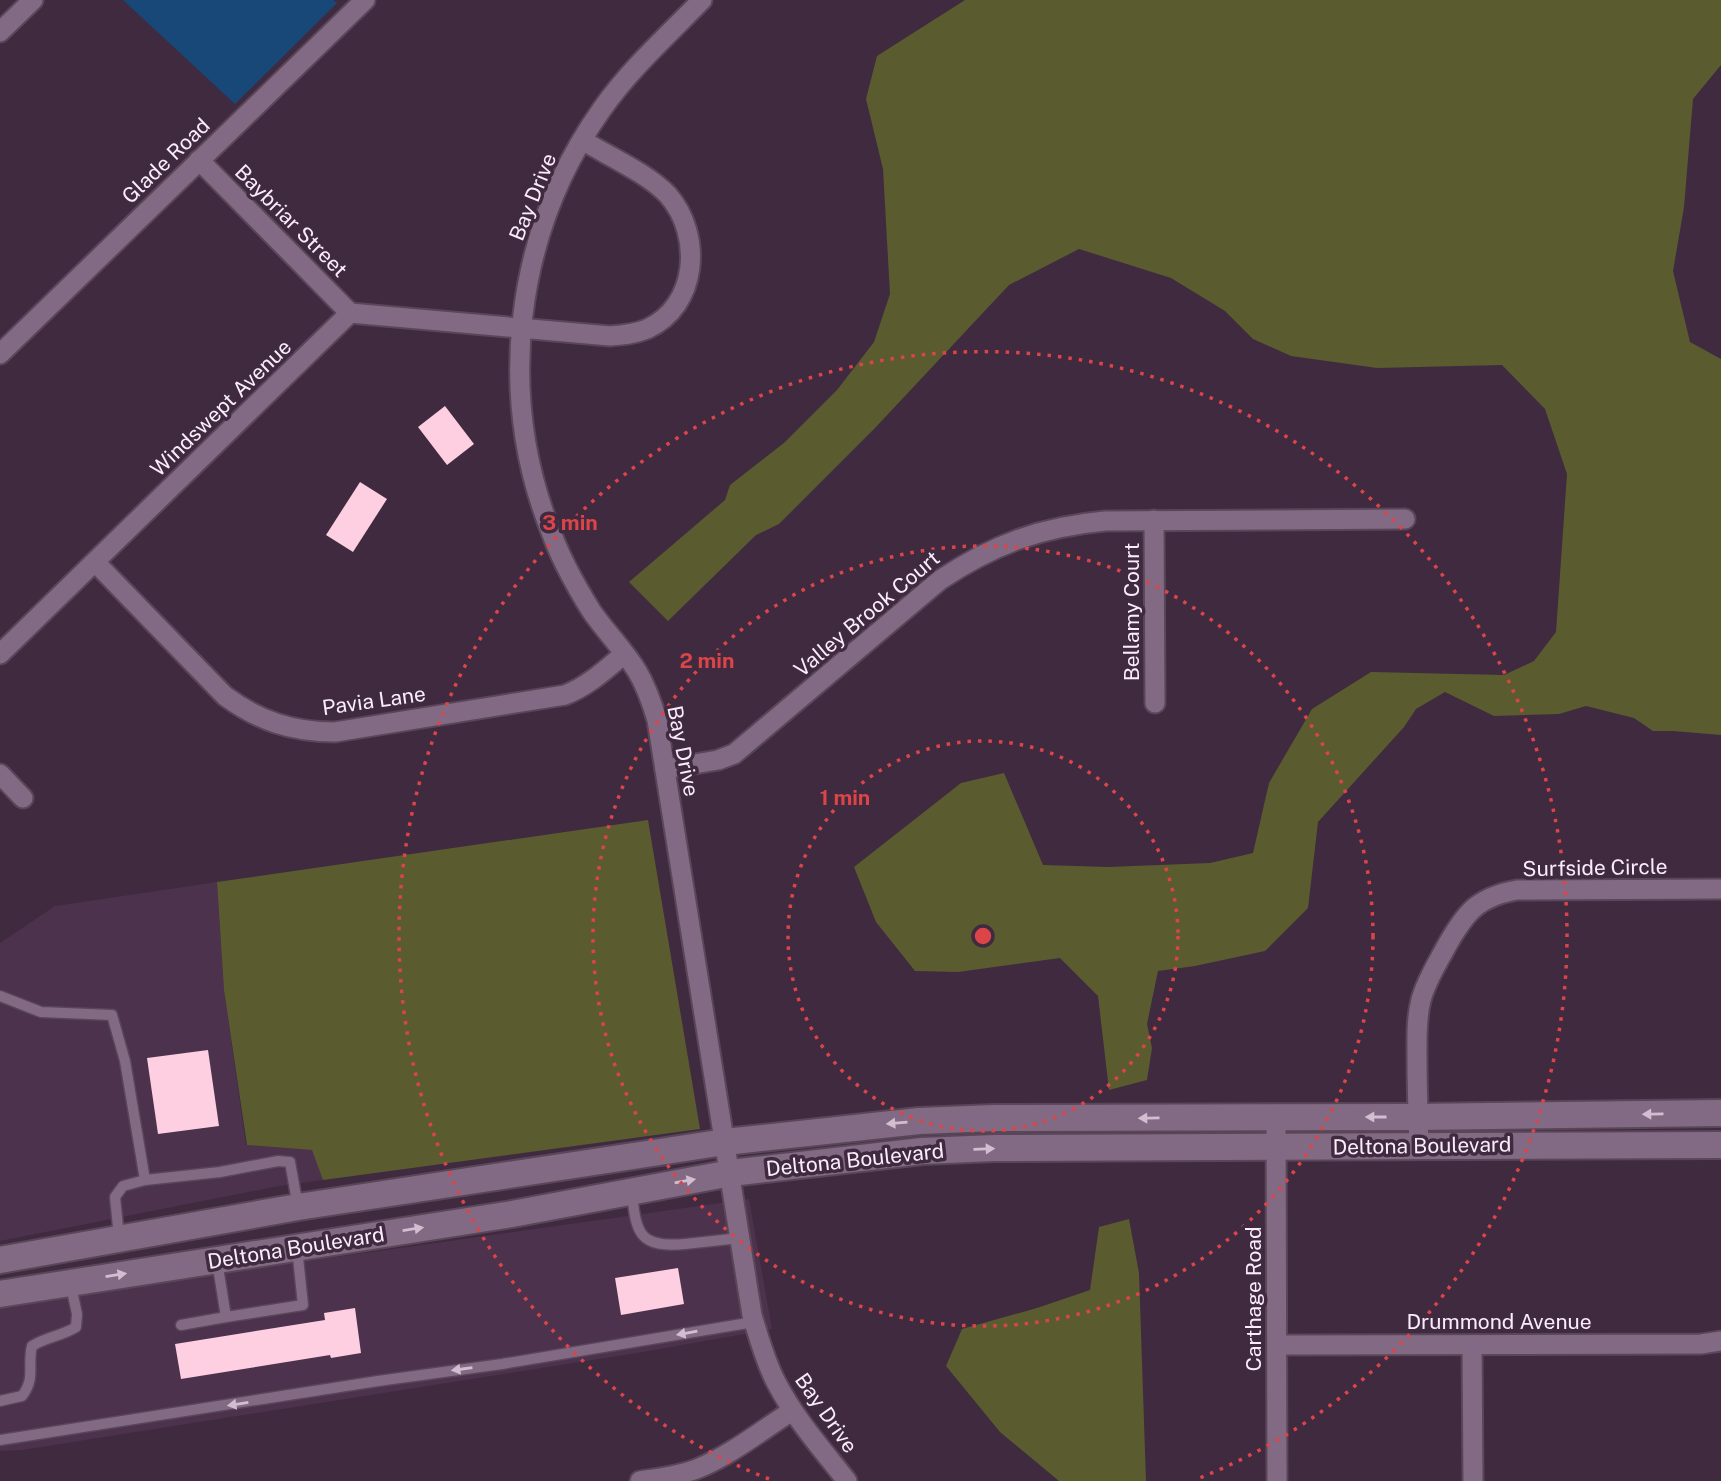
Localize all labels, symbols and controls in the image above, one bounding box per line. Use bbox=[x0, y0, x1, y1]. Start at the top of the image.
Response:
street label: Glade Road bbox=[117, 113, 215, 209]
street label: Bay Drive bbox=[504, 150, 561, 244]
street label: Baybriar Street bbox=[230, 159, 353, 282]
street label: Windswept Avenue bbox=[145, 334, 296, 481]
text: 3 min bbox=[542, 510, 598, 535]
street label: Bellamy Court bbox=[1119, 543, 1144, 681]
street label: Valley Brook Court bbox=[789, 545, 944, 682]
text: 2 min bbox=[679, 648, 735, 673]
street label: Pavia Lane bbox=[321, 681, 427, 720]
street label: Bay Drive bbox=[662, 703, 705, 798]
text: 1 min bbox=[820, 785, 870, 810]
street label: Surfside Circle bbox=[1522, 854, 1668, 881]
centre of rings bbox=[971, 924, 995, 948]
one-way arrow bbox=[1642, 1108, 1664, 1119]
one-way arrow bbox=[1365, 1111, 1387, 1123]
one-way arrow bbox=[1138, 1112, 1160, 1124]
one-way arrow bbox=[886, 1118, 908, 1129]
street label: Deltona Boulevard bbox=[1332, 1131, 1512, 1160]
street label: Deltona Boulevard bbox=[765, 1138, 945, 1181]
one-way arrow bbox=[974, 1143, 996, 1154]
one-way arrow bbox=[674, 1175, 696, 1186]
street label: Deltona Boulevard bbox=[206, 1221, 386, 1274]
one-way arrow bbox=[402, 1223, 424, 1234]
street label: Carthage Road bbox=[1241, 1226, 1266, 1372]
one-way arrow bbox=[105, 1269, 127, 1280]
street label: Drummond Avenue bbox=[1406, 1309, 1592, 1334]
one-way arrow bbox=[676, 1328, 698, 1339]
one-way arrow bbox=[451, 1364, 473, 1375]
street label: Bay Drive bbox=[790, 1368, 863, 1458]
one-way arrow bbox=[226, 1399, 248, 1410]

